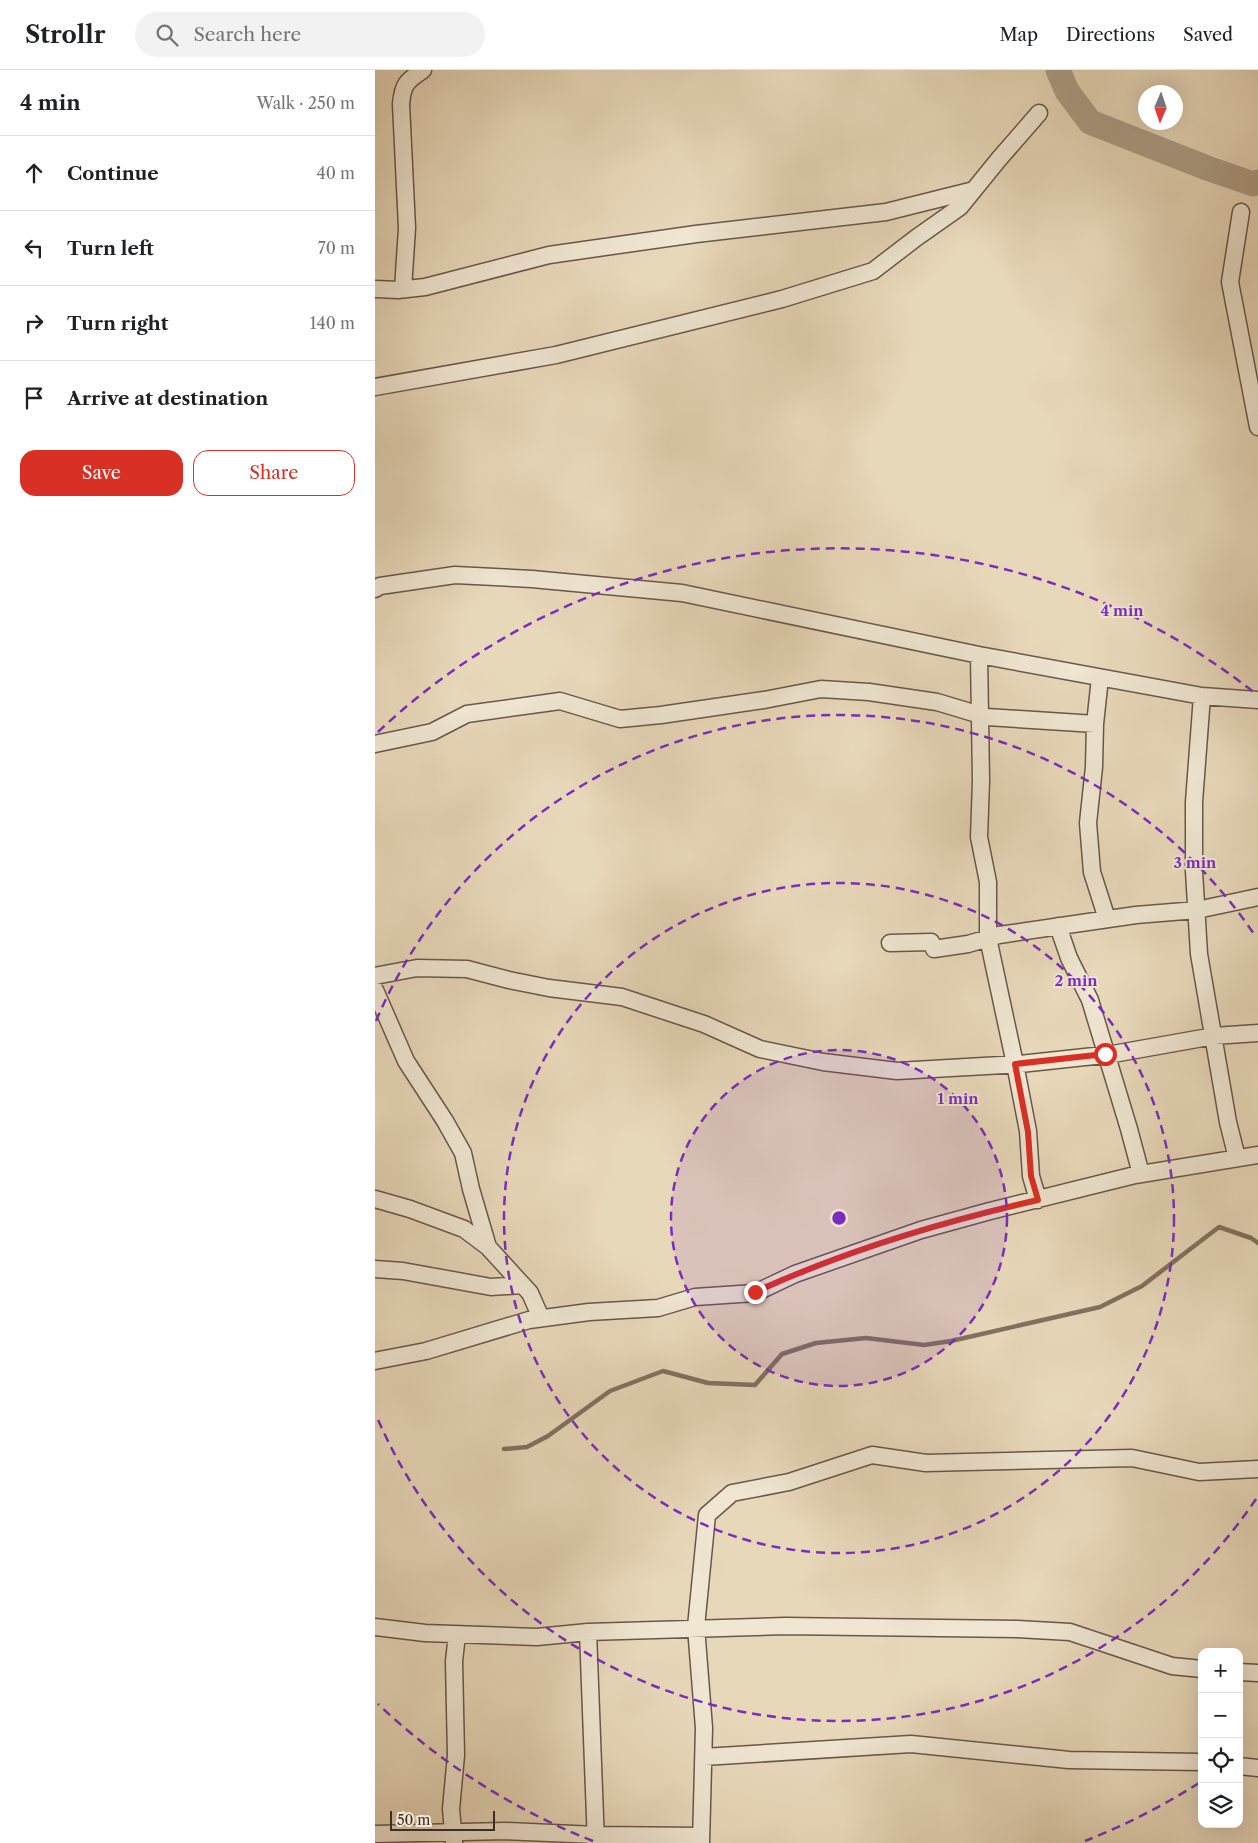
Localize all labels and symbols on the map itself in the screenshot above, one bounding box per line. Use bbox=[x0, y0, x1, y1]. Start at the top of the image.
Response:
north arrow bbox=[1138, 85, 1183, 130]
text: 4 min bbox=[1100, 601, 1144, 620]
text: 3 min bbox=[1174, 853, 1217, 872]
text: 2 min bbox=[1054, 971, 1098, 990]
route start bbox=[1094, 1043, 1117, 1066]
text: 1 min bbox=[937, 1089, 979, 1108]
centre of rings bbox=[830, 1209, 848, 1227]
route end bbox=[744, 1281, 767, 1304]
scale bar bbox=[390, 1808, 495, 1831]

